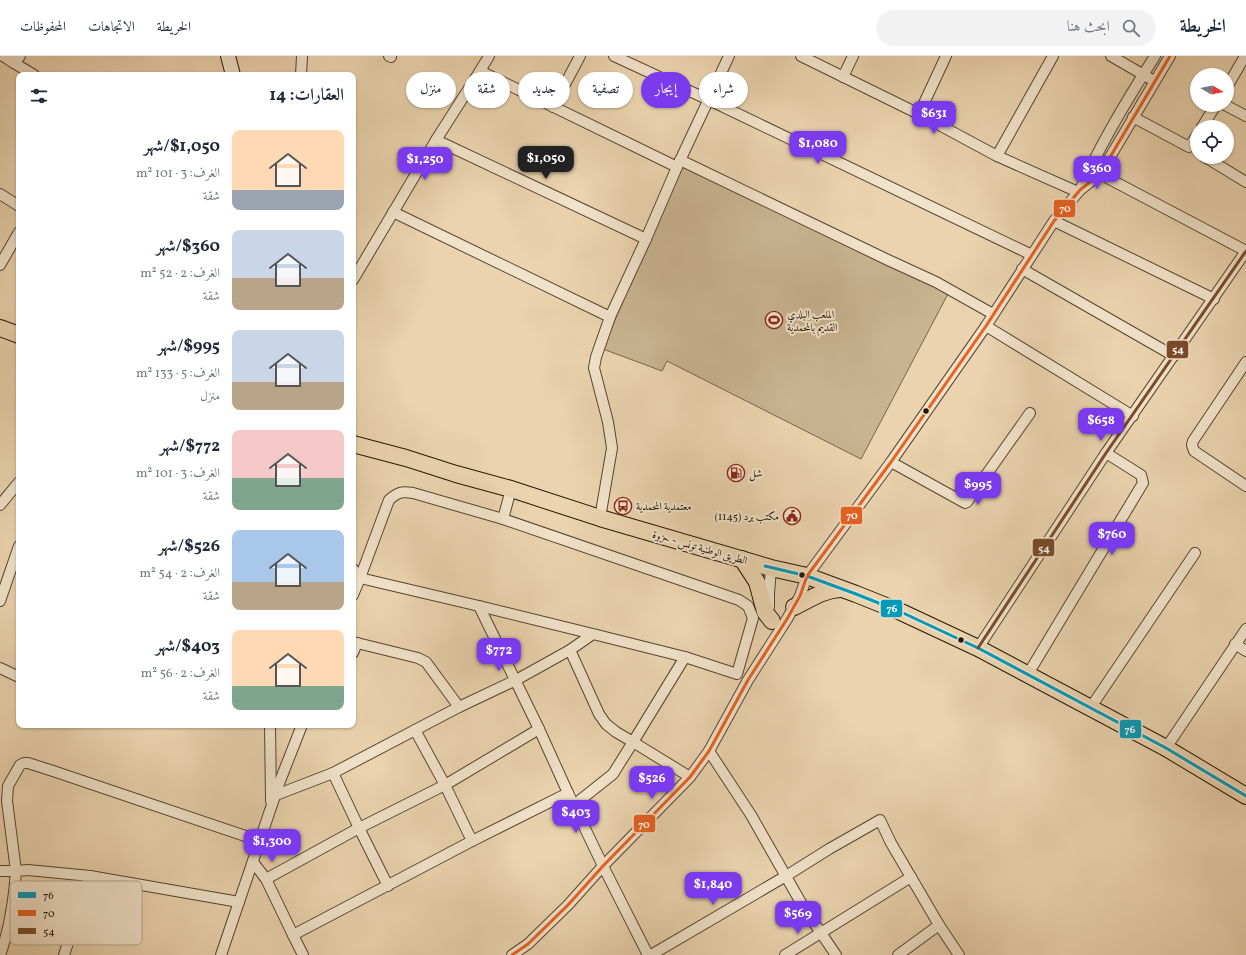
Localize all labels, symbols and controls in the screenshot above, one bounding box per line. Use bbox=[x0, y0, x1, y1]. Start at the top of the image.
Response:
search box bbox=[876, 10, 1156, 46]
text: الخريطة bbox=[1180, 14, 1226, 40]
text: ابحث هنا bbox=[1067, 17, 1110, 38]
icon: search bbox=[1120, 17, 1142, 39]
text: المحفوظات bbox=[20, 18, 66, 37]
text: الاتجاهات bbox=[88, 18, 135, 37]
text: الخريطة bbox=[157, 18, 191, 37]
north arrow bbox=[1190, 68, 1234, 112]
map controls bbox=[1190, 68, 1234, 164]
chip: منزل bbox=[406, 72, 456, 108]
chip: شقة bbox=[464, 72, 510, 108]
chip: جديد bbox=[518, 72, 570, 108]
chip: تصفية bbox=[578, 72, 633, 108]
chip: إيجار bbox=[641, 72, 691, 108]
chip: شراء bbox=[699, 72, 748, 108]
text: العقارات: 14 bbox=[269, 84, 344, 107]
icon: filters bbox=[28, 85, 50, 107]
pin: $631 bbox=[910, 101, 958, 135]
text: $631 bbox=[921, 105, 947, 123]
button: locate bbox=[1190, 120, 1234, 164]
pin: $1,080 bbox=[785, 131, 851, 165]
text: $1,050/شهر bbox=[144, 135, 220, 158]
text: $1,080 bbox=[798, 135, 838, 153]
icon: home bbox=[264, 146, 312, 194]
pin: $1,050 bbox=[513, 146, 579, 180]
pin: $1,250 bbox=[392, 147, 458, 181]
text: $1,050 bbox=[527, 150, 565, 168]
text: $1,250 bbox=[406, 151, 444, 169]
pin: $360 bbox=[1073, 156, 1121, 190]
text: $360 bbox=[1082, 160, 1112, 178]
text: الغرف: 3 · 101 m² bbox=[136, 165, 220, 183]
text: شقة bbox=[203, 188, 220, 206]
line badge: 70 bbox=[1053, 199, 1076, 218]
text: 70 bbox=[1059, 202, 1071, 217]
text: $360/شهر bbox=[156, 235, 220, 258]
icon: home bbox=[264, 246, 312, 294]
text: الغرف: 2 · 52 m² bbox=[140, 265, 220, 283]
text: شقة bbox=[203, 288, 220, 306]
place label: الملعب البلدي القديم بالمحمدية bbox=[787, 308, 838, 337]
sports icon: الملعب البلدي القديم بالمحمدية bbox=[764, 310, 784, 330]
text: $995/شهر bbox=[158, 335, 220, 358]
line badge: 54 bbox=[1166, 340, 1189, 359]
text: 54 bbox=[1172, 343, 1184, 358]
icon: home bbox=[264, 346, 312, 394]
text: الغرف: 5 · 133 m² bbox=[136, 365, 220, 383]
text: منزل bbox=[200, 388, 220, 406]
unlabelled marker bbox=[921, 406, 931, 416]
pin: $658 bbox=[1077, 408, 1125, 442]
text: $658 bbox=[1087, 412, 1115, 430]
text: $772/شهر bbox=[160, 435, 220, 458]
icon: home bbox=[264, 446, 312, 494]
fuel station icon: شل bbox=[726, 463, 746, 483]
text: الغرف: 3 · 101 m² bbox=[136, 465, 220, 483]
place label: شل bbox=[749, 467, 762, 482]
pin: $995 bbox=[954, 472, 1002, 506]
text: $995 bbox=[964, 476, 992, 494]
text: شقة bbox=[203, 488, 220, 506]
bus stop icon: معتمدية المحمدية bbox=[613, 496, 633, 516]
place label: معتمدية المحمدية bbox=[636, 500, 692, 515]
public building icon: مكتب برد (1145) bbox=[782, 506, 802, 526]
line badge: 70 bbox=[840, 506, 863, 525]
text: 70 bbox=[846, 509, 858, 524]
place label: مكتب برد (1145) bbox=[715, 510, 779, 525]
pin: $760 bbox=[1088, 522, 1136, 556]
text: $760 bbox=[1098, 526, 1126, 544]
street label: الطريق الوطنية تونس - حزوة bbox=[650, 528, 749, 569]
text: $526/شهر bbox=[158, 535, 220, 558]
line badge: 54 bbox=[1032, 538, 1055, 557]
text: 54 bbox=[1038, 542, 1050, 557]
icon: home bbox=[264, 546, 312, 594]
text: الغرف: 2 · 54 m² bbox=[140, 565, 220, 583]
unlabelled marker bbox=[797, 570, 807, 580]
text: شقة bbox=[203, 588, 220, 606]
line badge: 76 bbox=[880, 599, 903, 618]
text: 76 bbox=[886, 602, 898, 617]
text: $403/شهر bbox=[156, 635, 220, 658]
unlabelled marker bbox=[956, 635, 966, 645]
pin: $772 bbox=[475, 638, 523, 672]
text: $772 bbox=[486, 642, 512, 660]
icon: home bbox=[264, 646, 312, 694]
text: الغرف: 2 · 56 m² bbox=[141, 665, 220, 683]
text: شقة bbox=[203, 688, 220, 706]
line badge: 76 bbox=[1119, 719, 1142, 739]
text: 76 bbox=[1124, 723, 1136, 738]
pin: $526 bbox=[628, 766, 676, 800]
text: $526 bbox=[638, 770, 666, 788]
pin: $403 bbox=[552, 800, 600, 834]
text: $403 bbox=[561, 804, 591, 822]
line badge: 70 bbox=[633, 814, 656, 833]
text: 70 bbox=[638, 818, 650, 833]
pin: $1,300 bbox=[239, 829, 305, 863]
text: $1,300 bbox=[253, 833, 291, 851]
pin: $1,840 bbox=[680, 872, 746, 906]
text: $1,840 bbox=[694, 876, 732, 894]
legend bbox=[10, 881, 142, 945]
text: 76 bbox=[43, 889, 54, 904]
pin: $569 bbox=[774, 901, 822, 935]
text: $569 bbox=[784, 905, 812, 923]
text: 70 bbox=[43, 907, 55, 922]
text: 54 bbox=[43, 925, 55, 940]

